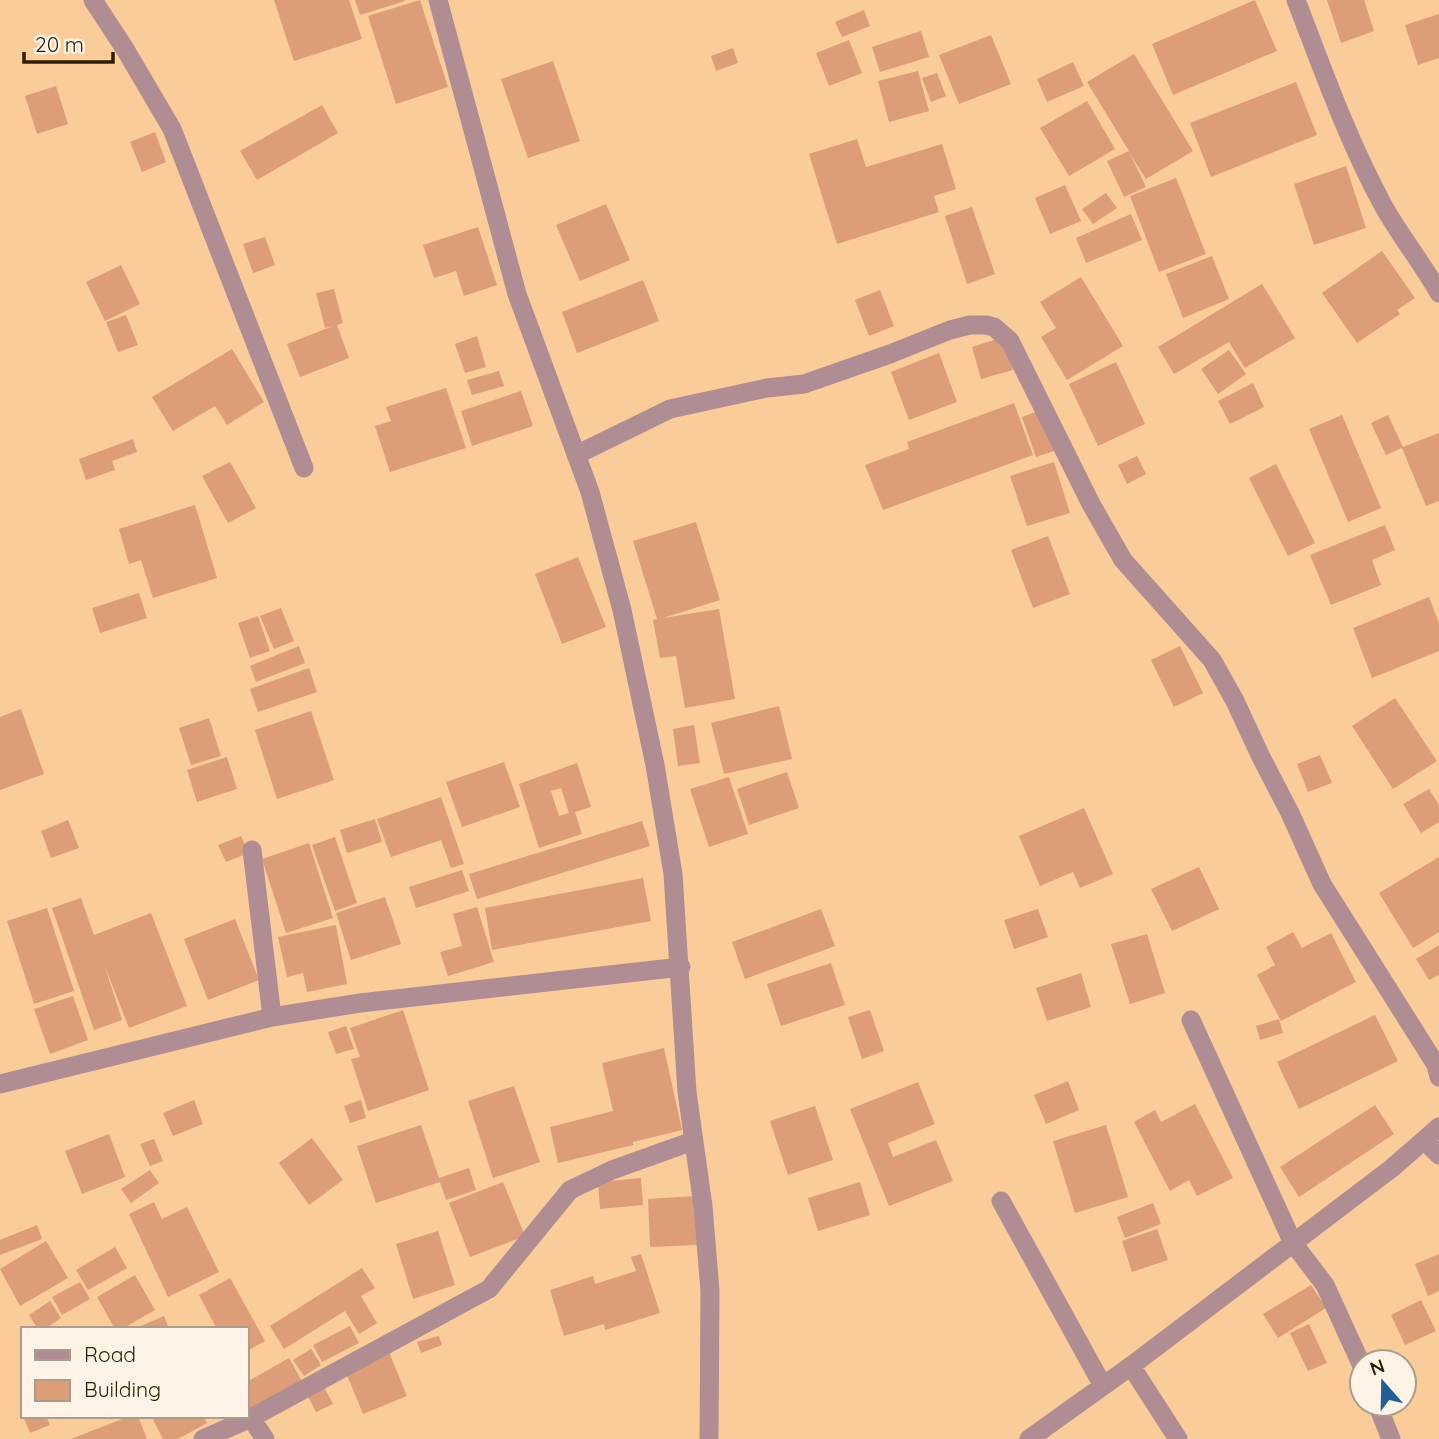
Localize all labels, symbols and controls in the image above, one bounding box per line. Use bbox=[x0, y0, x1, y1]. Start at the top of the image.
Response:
scale bar bbox=[24, 21, 114, 65]
text: 20 m bbox=[35, 31, 84, 57]
legend bbox=[21, 1327, 248, 1418]
text: Road bbox=[84, 1341, 136, 1367]
north arrow bbox=[1348, 1348, 1418, 1418]
text: N bbox=[1367, 1353, 1388, 1381]
text: Building bbox=[84, 1376, 161, 1402]

